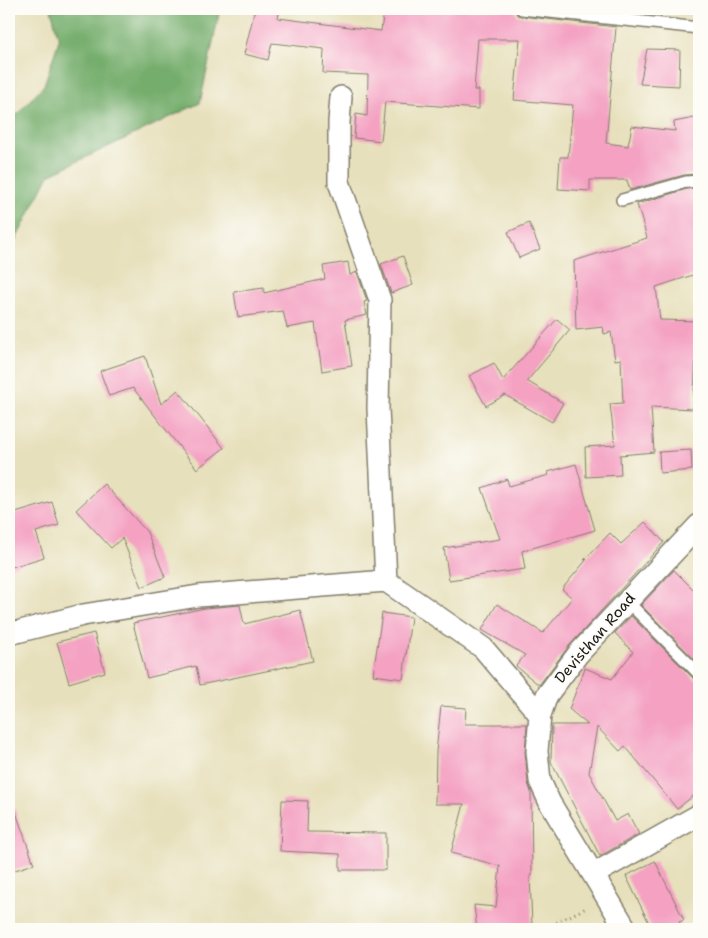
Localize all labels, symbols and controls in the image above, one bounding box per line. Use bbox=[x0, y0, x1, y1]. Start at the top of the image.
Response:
street label: Devisthan Road bbox=[550, 588, 640, 687]

